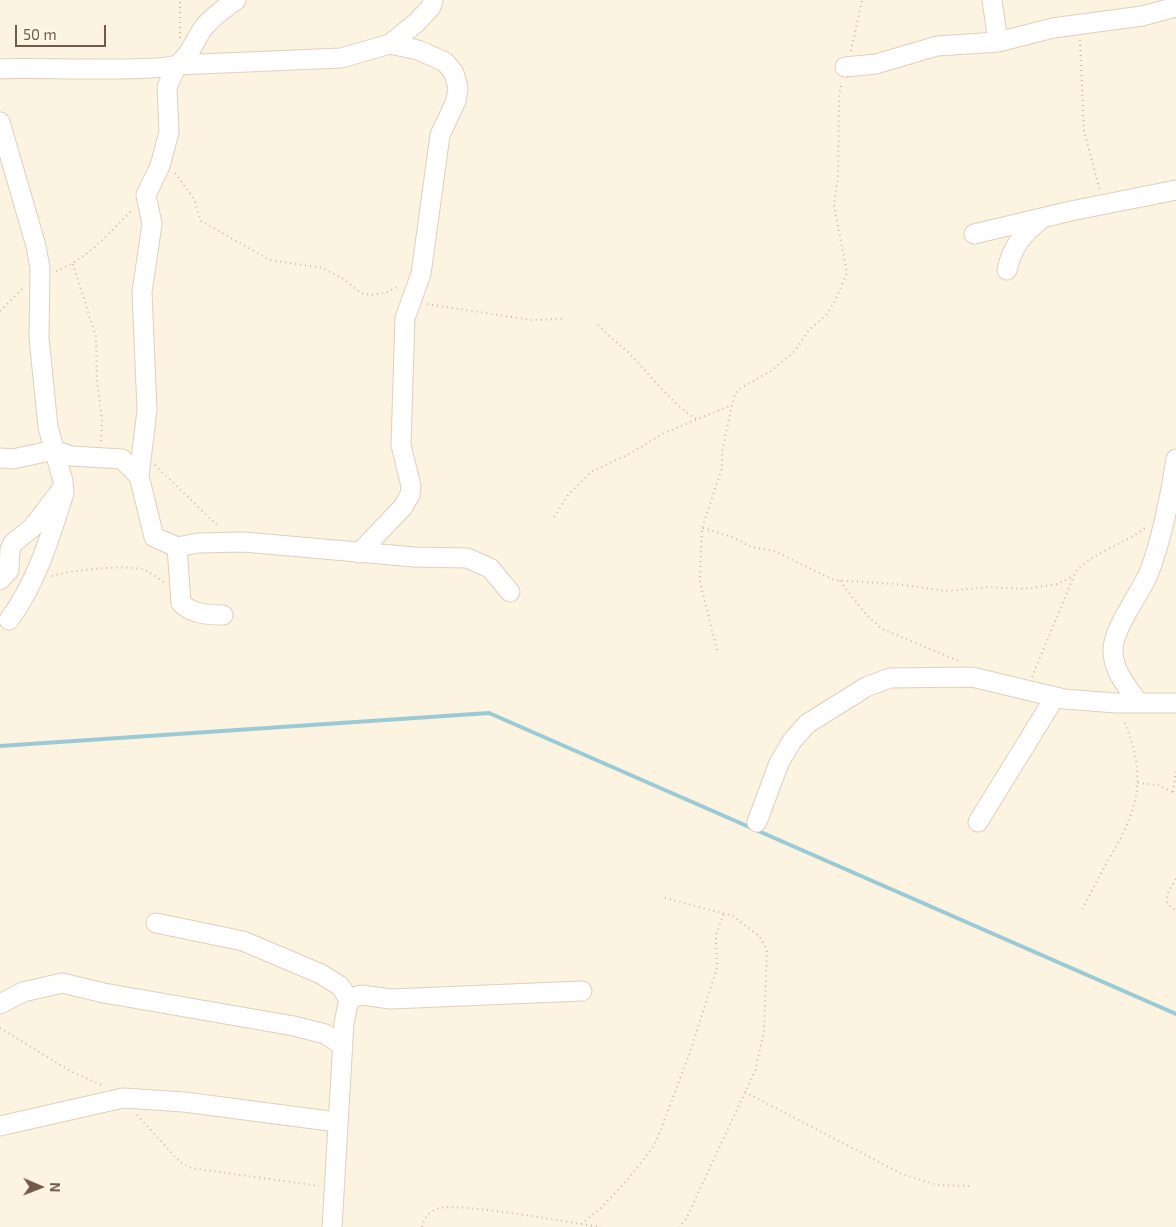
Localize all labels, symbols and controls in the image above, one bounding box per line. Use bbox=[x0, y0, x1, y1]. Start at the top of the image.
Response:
scale bar bbox=[18, 15, 109, 47]
text: 50 m bbox=[23, 25, 57, 43]
north arrow bbox=[15, 1162, 65, 1212]
text: N bbox=[47, 1182, 64, 1192]

